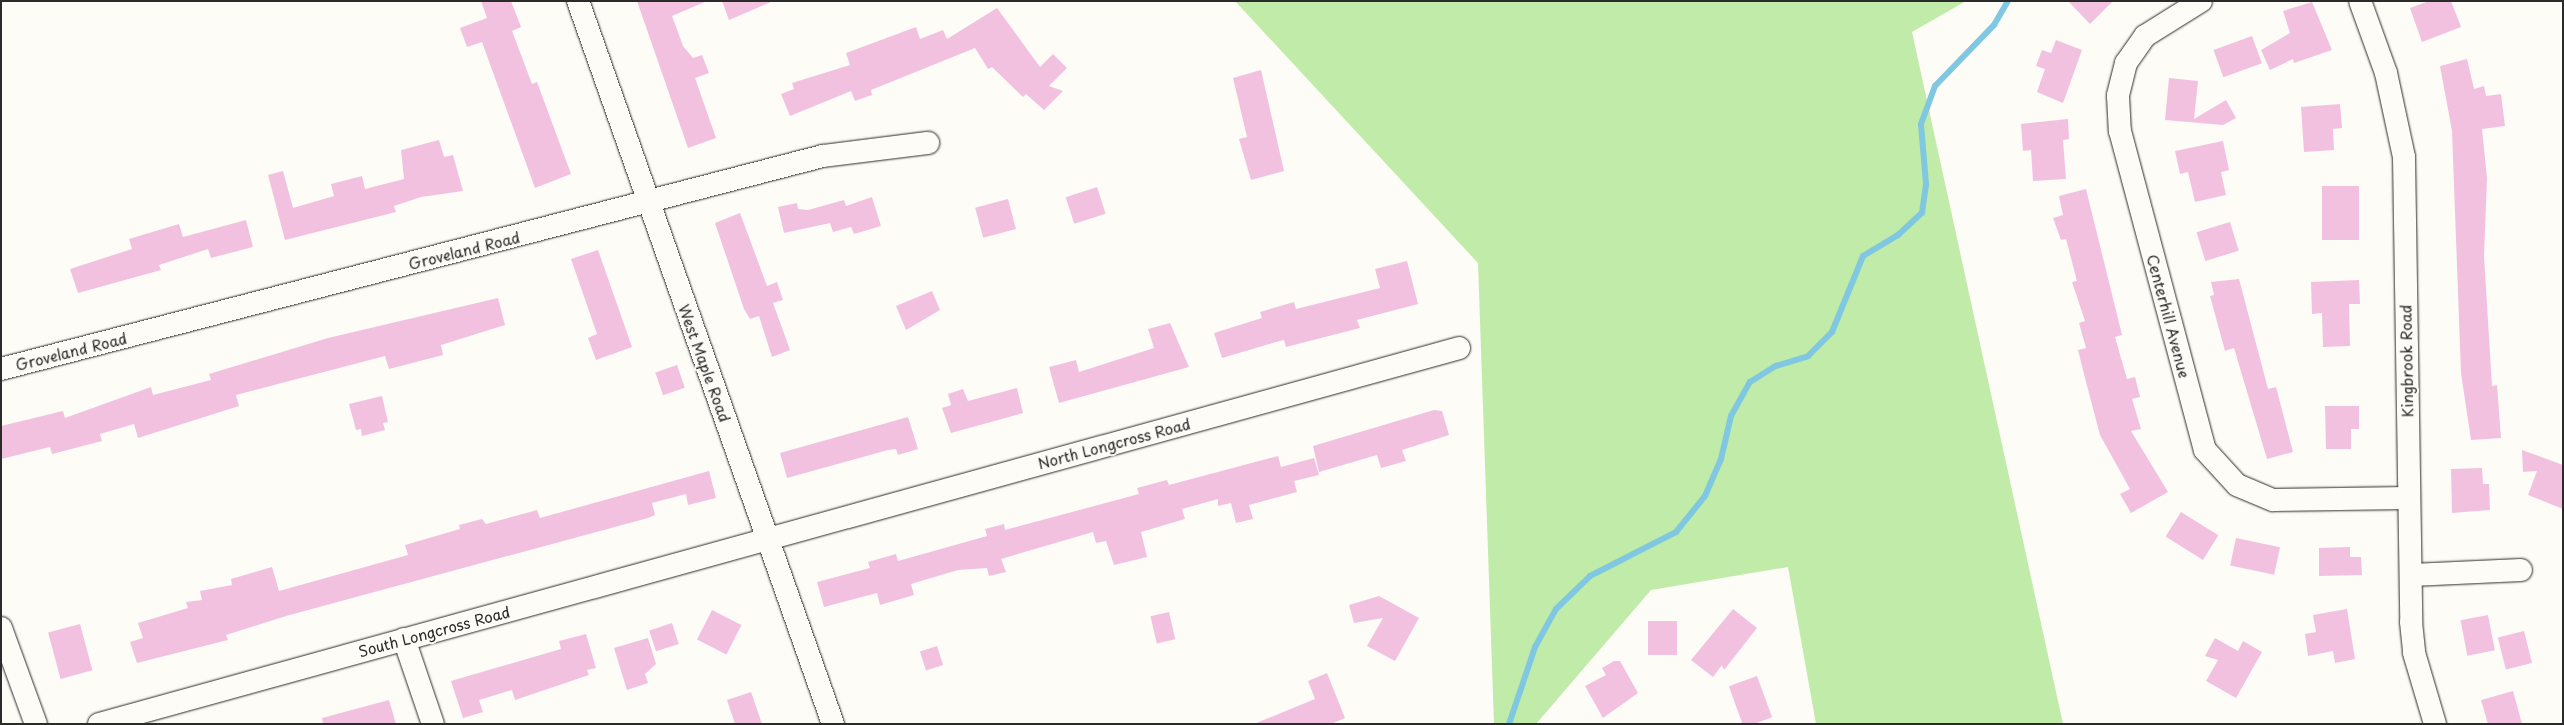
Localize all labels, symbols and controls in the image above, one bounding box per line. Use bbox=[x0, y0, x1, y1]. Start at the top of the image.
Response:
street label: Groveland Road bbox=[406, 227, 522, 273]
street label: Centerhill Avenue bbox=[2144, 252, 2194, 380]
street label: West Maple Road bbox=[675, 301, 735, 425]
street label: Kingbrook Road bbox=[2396, 304, 2416, 418]
street label: Groveland Road bbox=[13, 328, 129, 374]
street label: North Longcross Road bbox=[1035, 414, 1193, 472]
street label: South Longcross Road bbox=[355, 602, 513, 660]

